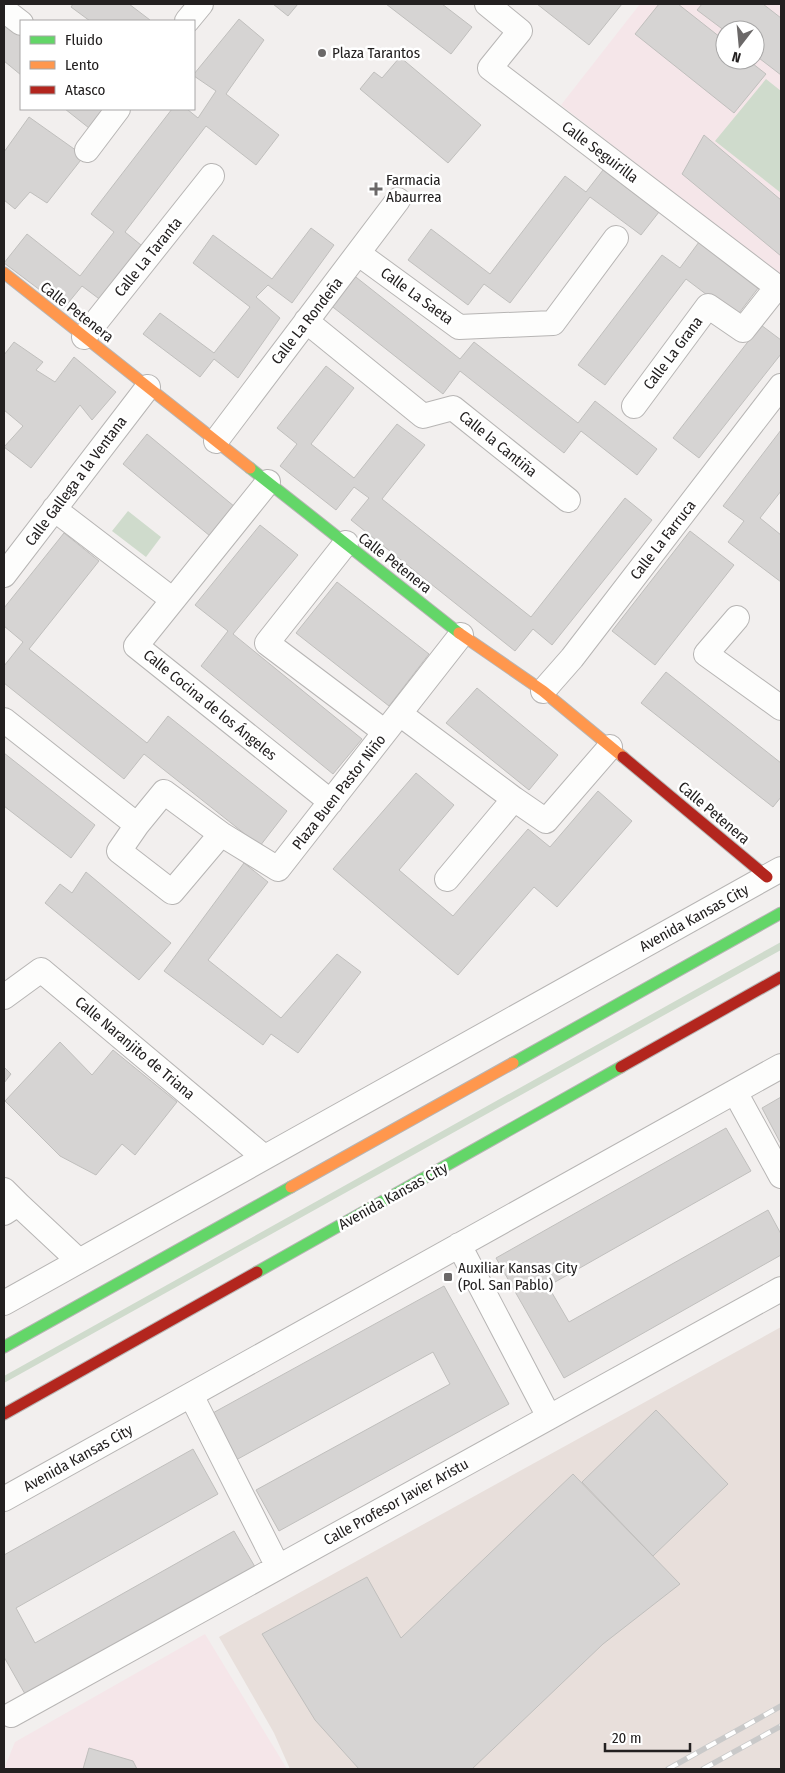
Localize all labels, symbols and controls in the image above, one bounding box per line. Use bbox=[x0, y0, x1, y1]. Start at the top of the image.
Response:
legend bbox=[20, 20, 195, 110]
north arrow bbox=[715, 20, 765, 70]
text: Fluido bbox=[65, 31, 103, 49]
place label: Plaza Tarantos bbox=[332, 44, 420, 62]
marker: Plaza Tarantos bbox=[316, 47, 328, 59]
text: N bbox=[730, 48, 743, 66]
text: Lento bbox=[65, 56, 99, 74]
text: Atasco bbox=[65, 81, 105, 99]
street label: Calle Seguirilla bbox=[558, 117, 642, 187]
place label: Farmacia Abaurrea bbox=[386, 171, 442, 206]
marker: Farmacia Abaurrea bbox=[370, 183, 382, 195]
street label: Calle La Taranta bbox=[111, 214, 185, 300]
street label: Calle La Saeta bbox=[377, 264, 457, 328]
street label: Calle La Rondeña bbox=[267, 274, 347, 368]
street label: Calle Petenera bbox=[37, 278, 117, 346]
street label: Calle La Grana bbox=[640, 313, 706, 393]
street label: Calle la Cantiña bbox=[455, 407, 541, 481]
street label: Calle Gallega a la Ventana bbox=[21, 413, 131, 549]
street label: Calle La Farruca bbox=[626, 497, 700, 583]
street label: Calle Petenera bbox=[355, 529, 435, 597]
street label: Calle Cocina de los Ángeles bbox=[140, 646, 280, 764]
street label: Plaza Buen Pastor Niño bbox=[288, 731, 390, 853]
street label: Calle Petenera bbox=[675, 778, 753, 848]
street label: Avenida Kansas City bbox=[636, 880, 752, 955]
street label: Calle Naranjito de Triana bbox=[71, 993, 199, 1103]
street label: Avenida Kansas City bbox=[335, 1158, 451, 1233]
place label: Auxiliar Kansas City (Pol. San Pablo) bbox=[458, 1259, 578, 1294]
marker: Auxiliar Kansas City (Pol. San Pablo) bbox=[442, 1271, 454, 1283]
street label: Avenida Kansas City bbox=[20, 1420, 136, 1495]
street label: Calle Profesor Javier Aristu bbox=[321, 1455, 471, 1549]
scale bar bbox=[605, 1720, 690, 1752]
text: 20 m bbox=[612, 1729, 642, 1747]

